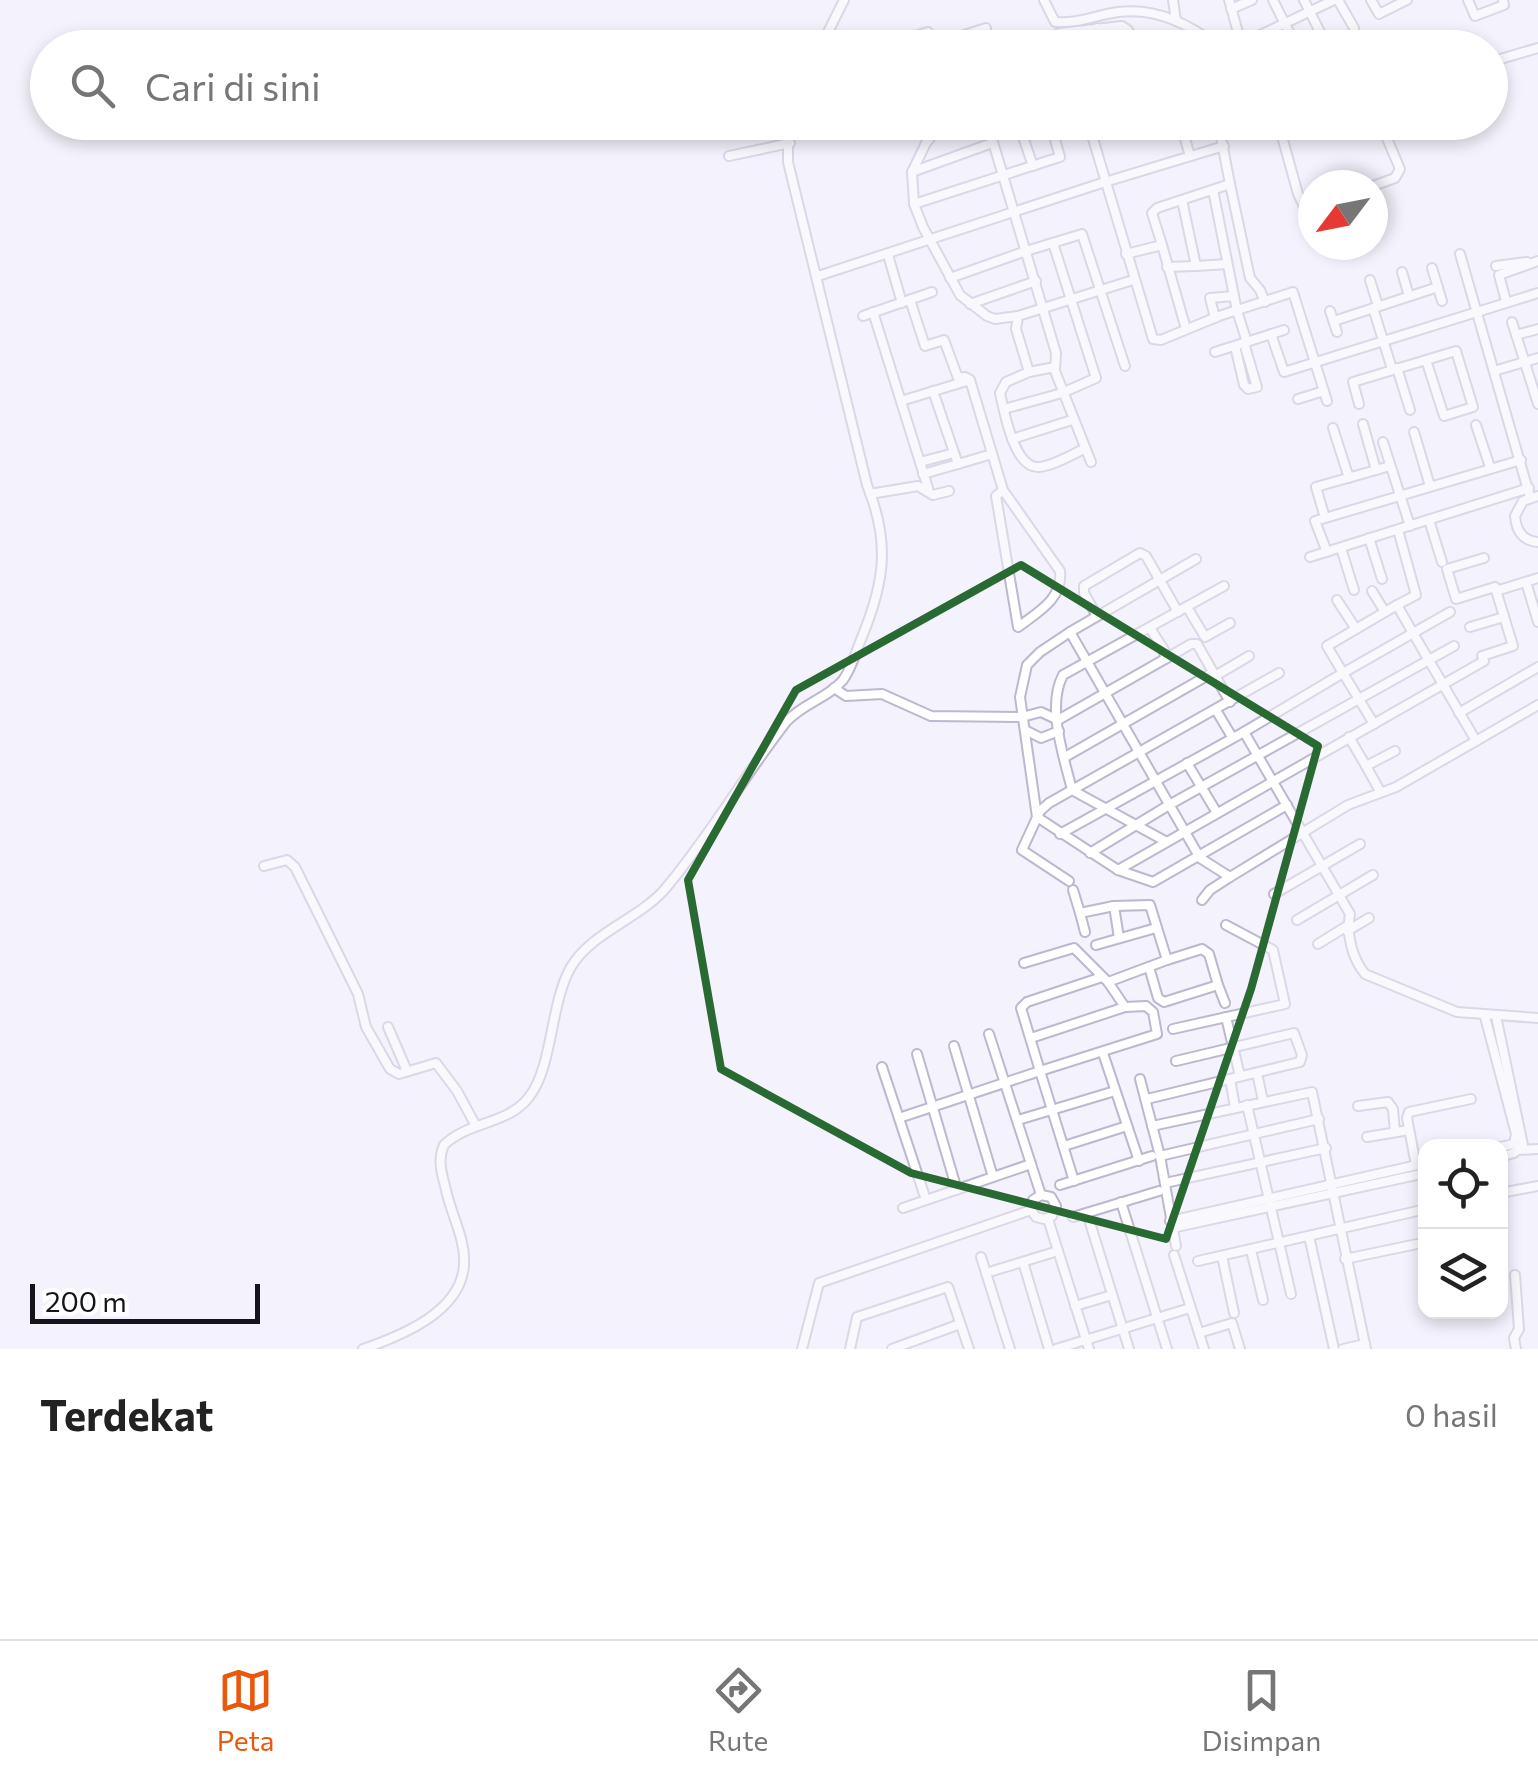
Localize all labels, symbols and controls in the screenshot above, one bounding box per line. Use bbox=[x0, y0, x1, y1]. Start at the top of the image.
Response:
search box bbox=[30, 30, 1508, 140]
icon: search bbox=[65, 58, 120, 113]
text: Cari di sini bbox=[145, 62, 321, 109]
north arrow bbox=[1298, 170, 1388, 260]
map controls bbox=[1418, 1139, 1508, 1319]
button: locate bbox=[1418, 1139, 1508, 1229]
button: layers bbox=[1418, 1229, 1508, 1319]
scale bar bbox=[30, 1279, 260, 1324]
text: 200 m bbox=[45, 1284, 127, 1318]
text: Terdekat bbox=[40, 1388, 214, 1440]
text: 0 hasil bbox=[1405, 1394, 1498, 1434]
tab: Peta bbox=[217, 1663, 275, 1757]
tab: Rute bbox=[708, 1663, 768, 1757]
tab: Disimpan bbox=[1202, 1663, 1321, 1757]

